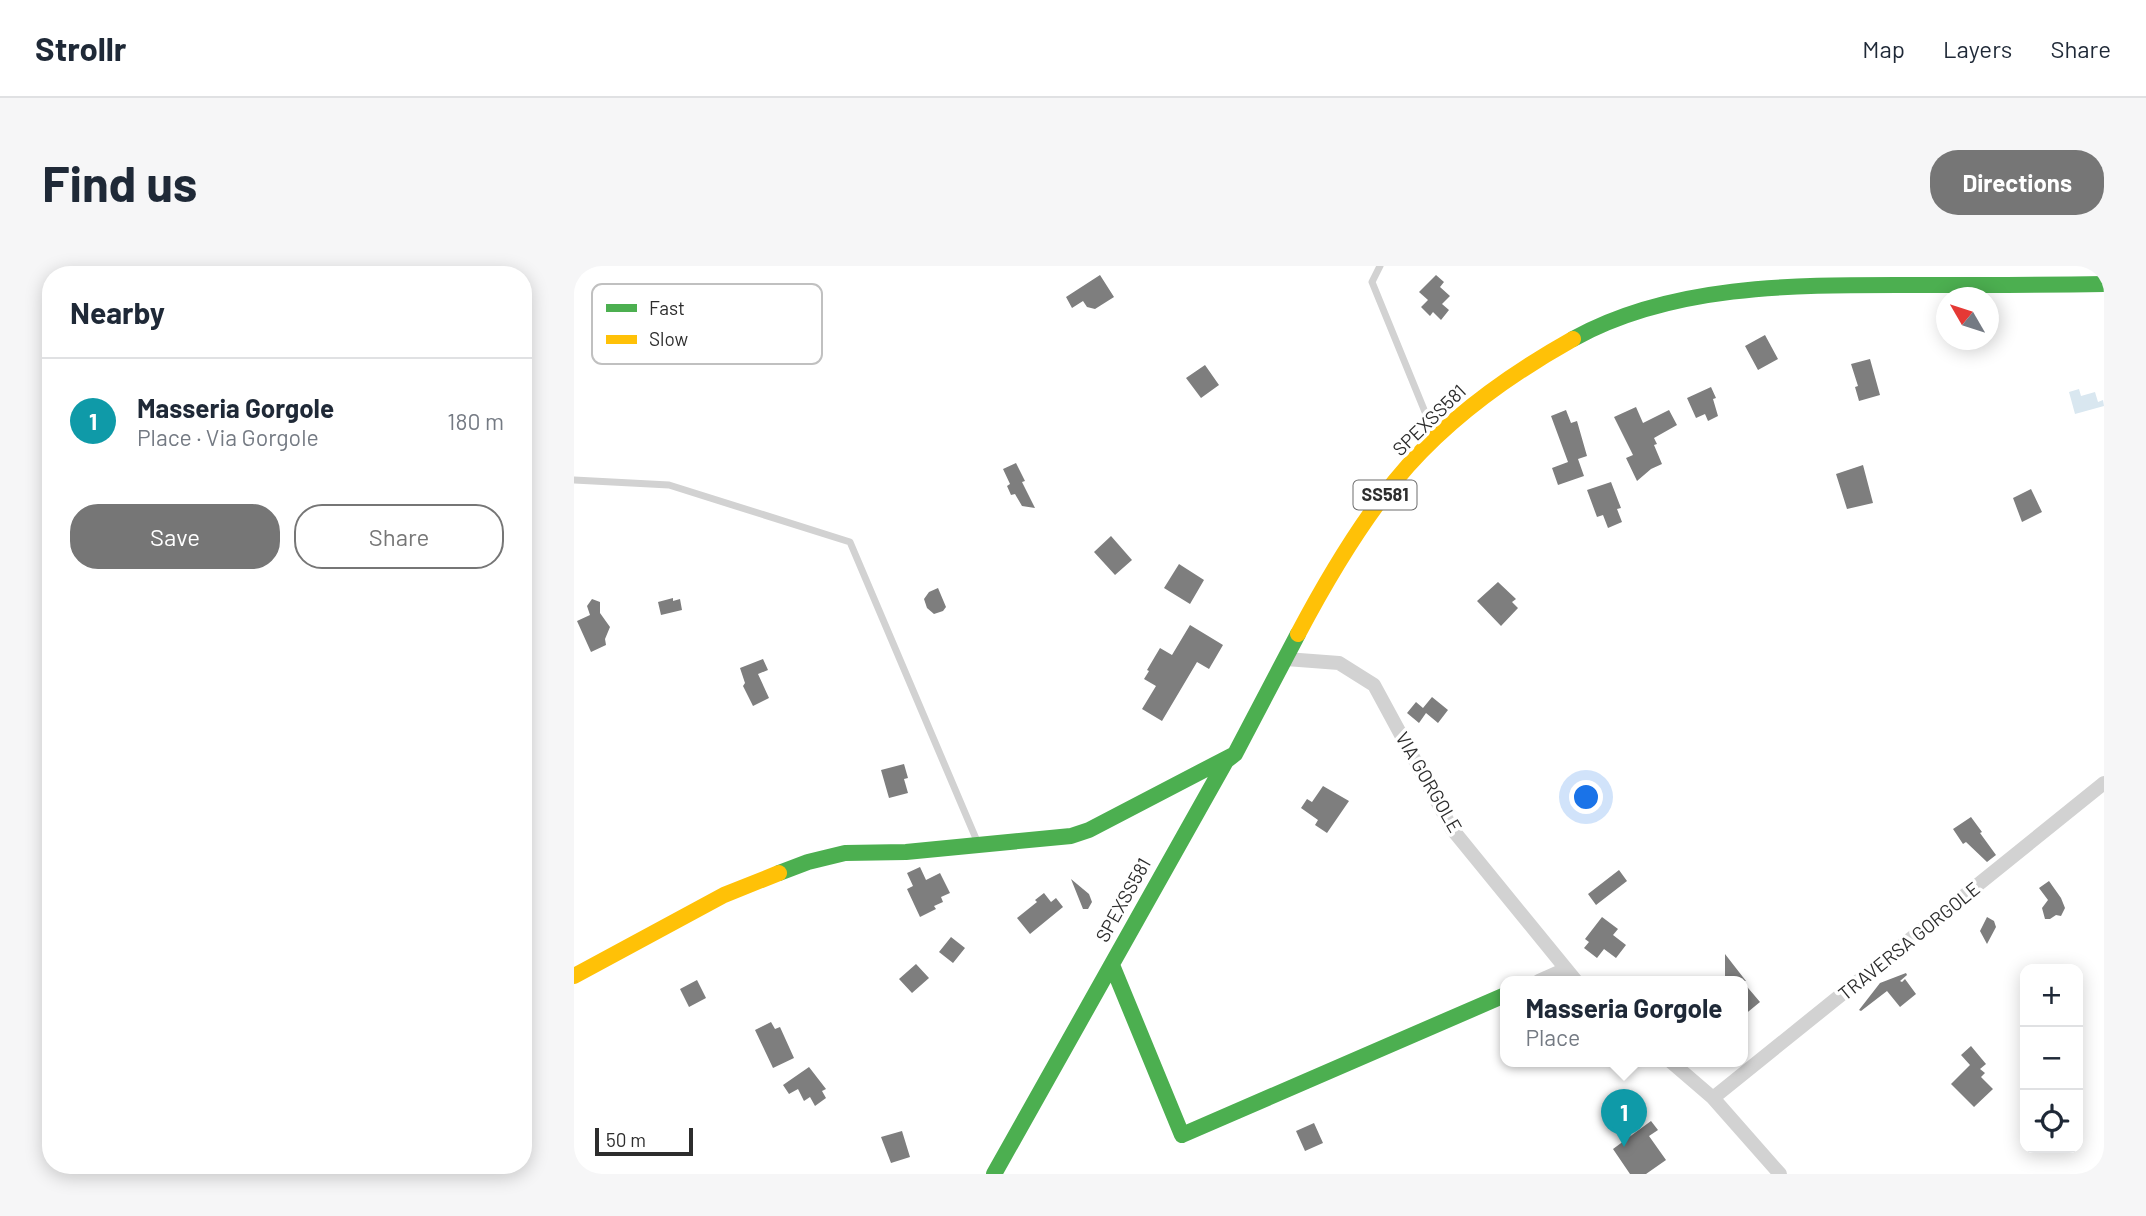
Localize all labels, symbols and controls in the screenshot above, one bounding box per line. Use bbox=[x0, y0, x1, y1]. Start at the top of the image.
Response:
text: Strollr bbox=[35, 28, 127, 68]
text: Map bbox=[1862, 34, 1905, 63]
text: Layers bbox=[1943, 34, 2012, 63]
text: Share bbox=[2050, 34, 2111, 63]
button: Directions bbox=[1930, 150, 2104, 215]
text: Find us bbox=[42, 153, 197, 212]
legend bbox=[592, 284, 822, 364]
north arrow bbox=[1936, 287, 1999, 350]
text: Nearby bbox=[70, 294, 165, 330]
text: Fast bbox=[649, 296, 685, 319]
text: Slow bbox=[649, 327, 688, 350]
street label: SPEXSS581 bbox=[1387, 379, 1470, 460]
text: Masseria Gorgole bbox=[137, 392, 334, 423]
text: 1 bbox=[89, 407, 97, 435]
text: 180 m bbox=[447, 407, 504, 435]
text: Place · Via Gorgole bbox=[137, 423, 319, 451]
road number: SS581 bbox=[1354, 480, 1416, 510]
button: Save bbox=[70, 504, 280, 569]
button: Share bbox=[294, 504, 504, 569]
street label: VIA GORGOLE bbox=[1391, 727, 1467, 836]
your location bbox=[1569, 780, 1603, 814]
street label: SPEXSS581 bbox=[1090, 854, 1155, 946]
street label: TRAVERSA GORGOLE bbox=[1833, 877, 1984, 1005]
map controls bbox=[2020, 964, 2083, 1153]
button: + bbox=[2020, 964, 2083, 1027]
popup bbox=[1500, 976, 1748, 1067]
text: Masseria Gorgole bbox=[1525, 992, 1723, 1023]
text: Place bbox=[1525, 1023, 1580, 1051]
button: − bbox=[2020, 1027, 2083, 1090]
pin: 1 bbox=[1601, 1089, 1647, 1147]
button: locate bbox=[2020, 1090, 2083, 1153]
scale bar bbox=[595, 1125, 693, 1157]
text: 50 m bbox=[606, 1128, 646, 1151]

